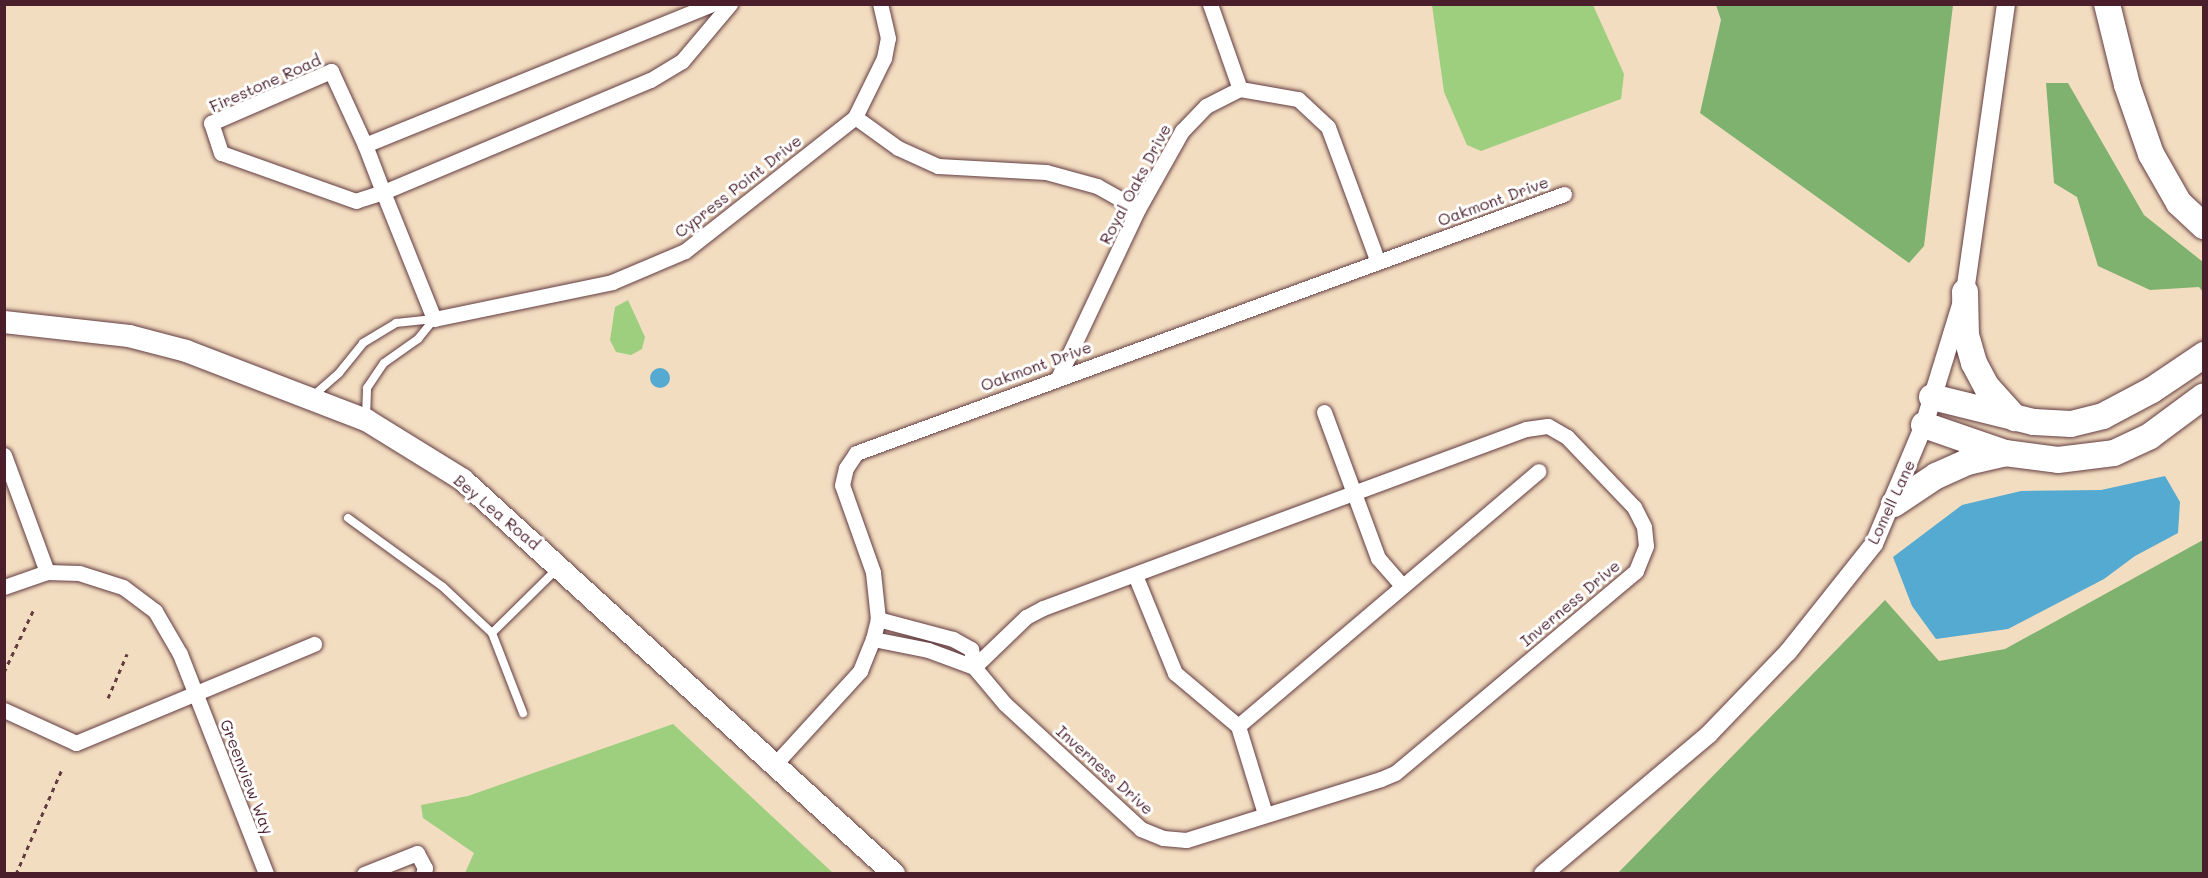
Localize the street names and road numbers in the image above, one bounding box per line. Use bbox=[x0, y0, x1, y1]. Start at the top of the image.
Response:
street label: Firestone Road bbox=[206, 50, 324, 116]
street label: Royal Oaks Drive bbox=[1095, 121, 1175, 247]
street label: Cypress Point Drive bbox=[671, 130, 805, 242]
street label: Oakmont Drive bbox=[1435, 172, 1551, 230]
street label: Oakmont Drive bbox=[978, 337, 1094, 395]
street label: Lomell Lane bbox=[1863, 457, 1919, 547]
street label: Bey Lea Road bbox=[450, 470, 544, 554]
street label: Inverness Drive bbox=[1516, 556, 1624, 650]
street label: Greenview Way bbox=[216, 717, 278, 837]
street label: Inverness Drive bbox=[1053, 721, 1157, 819]

